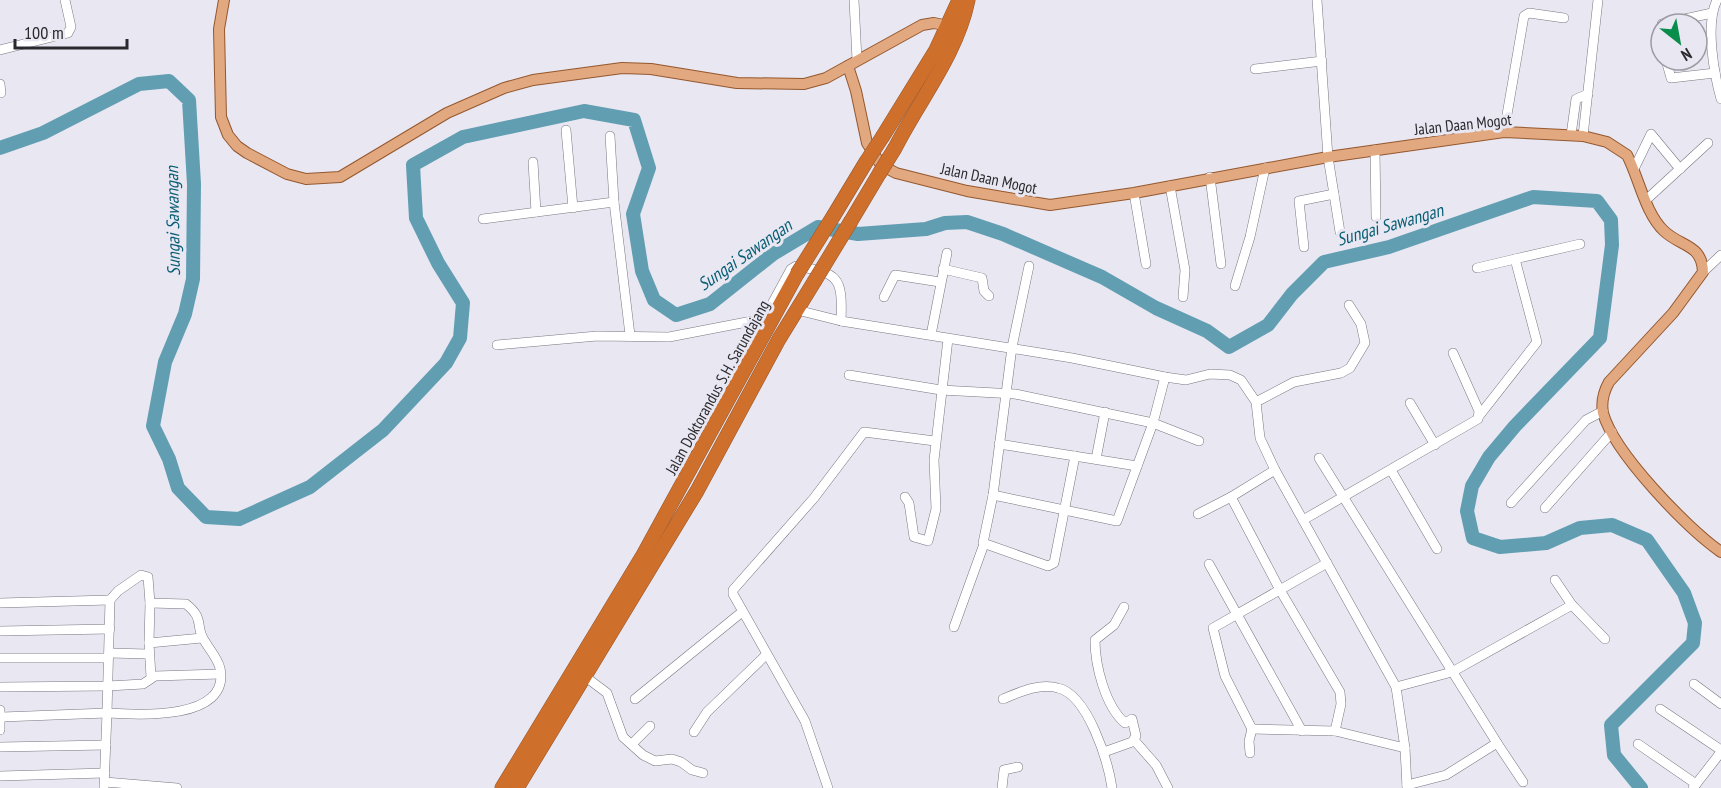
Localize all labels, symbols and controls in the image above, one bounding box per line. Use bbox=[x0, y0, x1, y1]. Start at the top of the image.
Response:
scale bar bbox=[15, 12, 128, 50]
north arrow bbox=[1649, 12, 1709, 72]
text: 100 m bbox=[24, 21, 64, 44]
text: N bbox=[1678, 44, 1696, 66]
street label: Jalan Daan Mogot bbox=[1412, 109, 1513, 139]
street label: Jalan Daan Mogot bbox=[938, 158, 1039, 198]
water label: Sungai Sawangan bbox=[160, 165, 185, 276]
water label: Sungai Sawangan bbox=[1334, 198, 1447, 251]
water label: Sungai Sawangan bbox=[693, 213, 797, 295]
street label: Jalan Doktorandus S.H. Sarundajang bbox=[660, 296, 773, 479]

